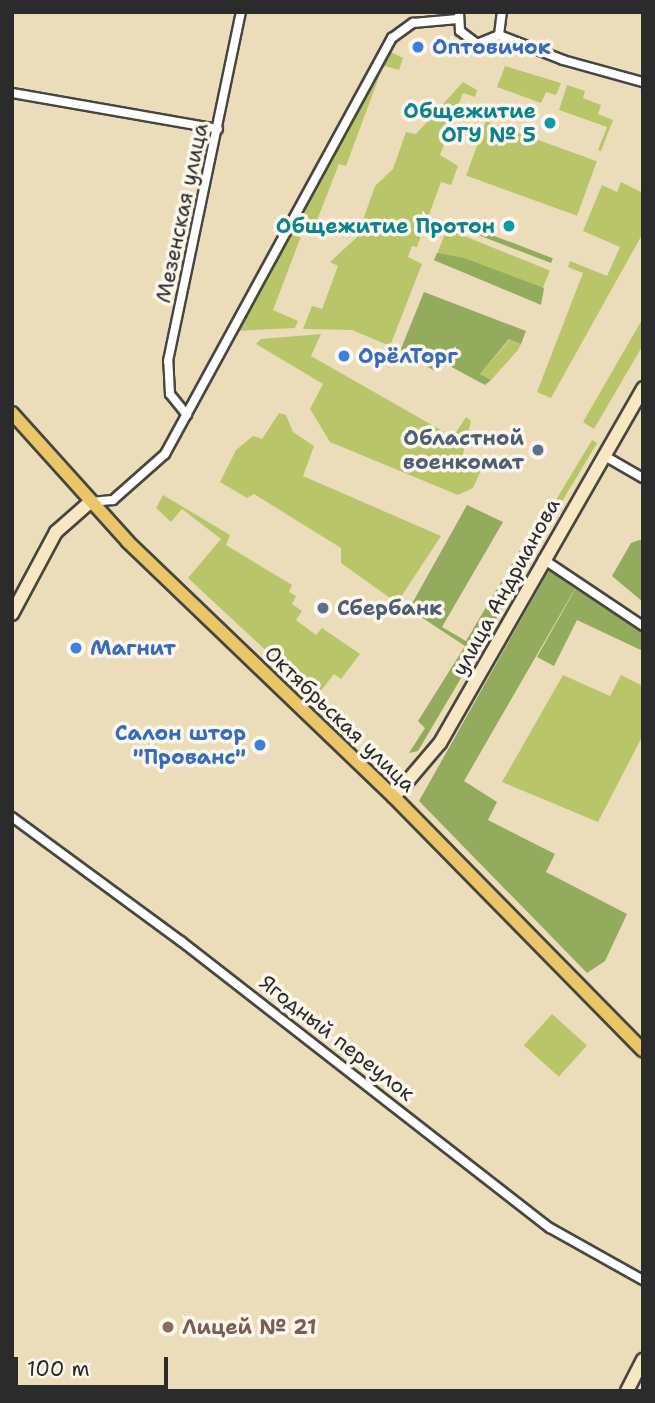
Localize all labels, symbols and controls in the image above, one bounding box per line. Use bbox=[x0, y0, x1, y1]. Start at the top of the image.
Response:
place label: Оптовичок bbox=[432, 34, 551, 60]
marker: Оптовичок bbox=[410, 39, 426, 55]
place label: Общежитие ОГУ № 5 bbox=[403, 98, 536, 148]
marker: Общежитие ОГУ № 5 bbox=[542, 115, 558, 131]
street label: Мезенская улица bbox=[151, 121, 213, 305]
place label: Общежитие Протон bbox=[276, 213, 495, 239]
marker: Общежитие Протон bbox=[501, 218, 517, 234]
place label: ОрёлТорг bbox=[358, 343, 458, 369]
marker: ОрёлТорг bbox=[336, 348, 352, 364]
place label: Областной военкомат bbox=[403, 425, 524, 475]
marker: Областной военкомат bbox=[530, 442, 546, 458]
street label: улица Андрианова bbox=[447, 494, 565, 680]
place label: Сбербанк bbox=[337, 595, 442, 621]
marker: Сбербанк bbox=[315, 600, 331, 616]
place label: Магнит bbox=[90, 635, 176, 661]
marker: Магнит bbox=[68, 640, 84, 656]
street label: Октябрьская улица bbox=[259, 641, 421, 797]
place label: Салон штор "Прованс" bbox=[115, 720, 246, 770]
marker: Салон штор "Прованс" bbox=[252, 737, 268, 753]
street label: Ягодный переулок bbox=[255, 970, 419, 1106]
place label: Лицей № 21 bbox=[182, 1314, 317, 1340]
marker: Лицей № 21 bbox=[160, 1319, 176, 1335]
scale bar bbox=[18, 1344, 172, 1388]
text: 100 m bbox=[27, 1355, 90, 1383]

